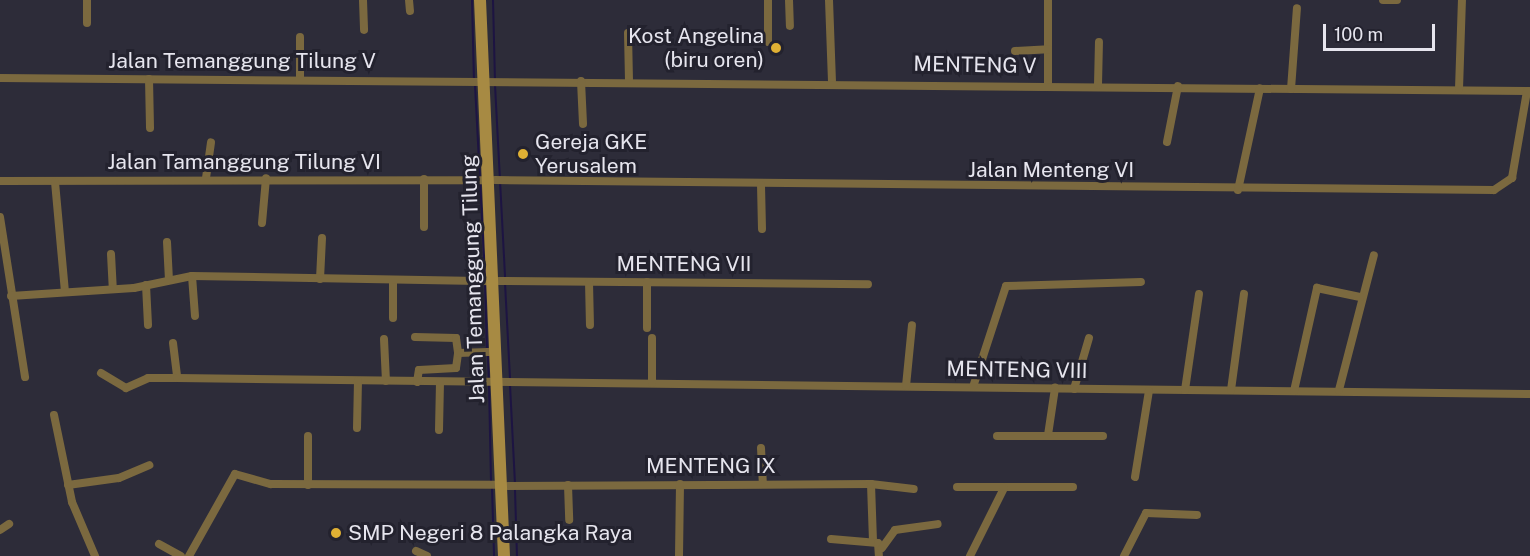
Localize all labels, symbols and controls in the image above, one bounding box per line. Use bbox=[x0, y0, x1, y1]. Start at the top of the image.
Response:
scale bar bbox=[1326, 12, 1438, 50]
place label: Kost Angelina (biru oren) bbox=[628, 23, 764, 73]
text: 100 m bbox=[1334, 24, 1383, 45]
marker: Kost Angelina (biru oren) bbox=[769, 41, 783, 55]
street label: Jalan Temanggung Tilung V bbox=[108, 48, 376, 74]
street label: MENTENG V bbox=[913, 51, 1037, 79]
place label: Gereja GKE Yerusalem bbox=[535, 129, 647, 179]
marker: Gereja GKE Yerusalem bbox=[516, 147, 530, 161]
street label: Jalan Tamanggung Tilung VI bbox=[107, 149, 381, 175]
street label: Jalan Temanggung Tilung bbox=[456, 154, 490, 404]
street label: Jalan Menteng VI bbox=[967, 157, 1135, 183]
street label: MENTENG VII bbox=[616, 251, 752, 277]
street label: MENTENG VIII bbox=[946, 356, 1088, 384]
street label: MENTENG IX bbox=[646, 453, 776, 479]
place label: SMP Negeri 8 Palangka Raya bbox=[348, 520, 632, 546]
marker: SMP Negeri 8 Palangka Raya bbox=[329, 526, 343, 540]

